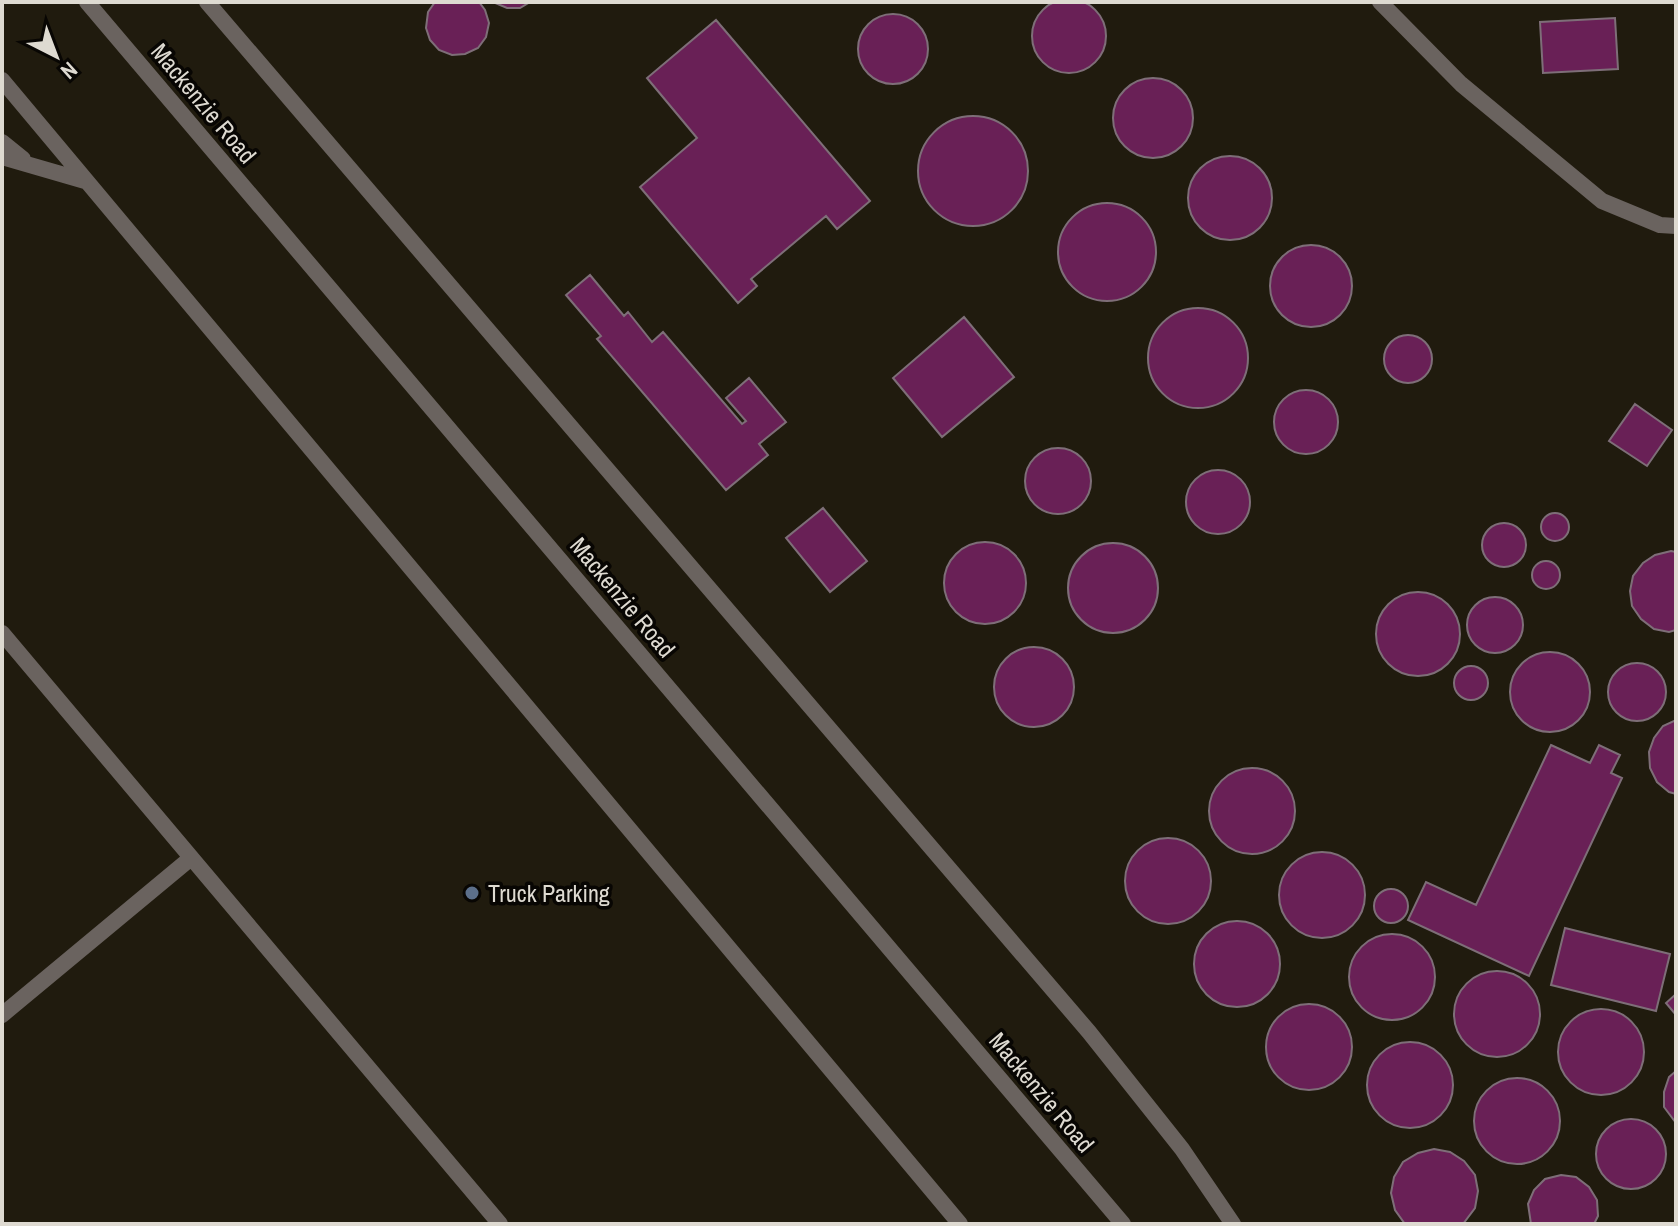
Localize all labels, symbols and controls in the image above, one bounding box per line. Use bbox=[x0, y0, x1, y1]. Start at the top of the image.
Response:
north arrow bbox=[16, 16, 96, 96]
street label: Mackenzie Road bbox=[144, 36, 264, 170]
text: N bbox=[55, 55, 84, 86]
street label: Mackenzie Road bbox=[563, 530, 683, 664]
place label: Truck Parking bbox=[488, 877, 610, 909]
marker: Truck Parking bbox=[463, 884, 481, 902]
street label: Mackenzie Road bbox=[982, 1025, 1102, 1159]

